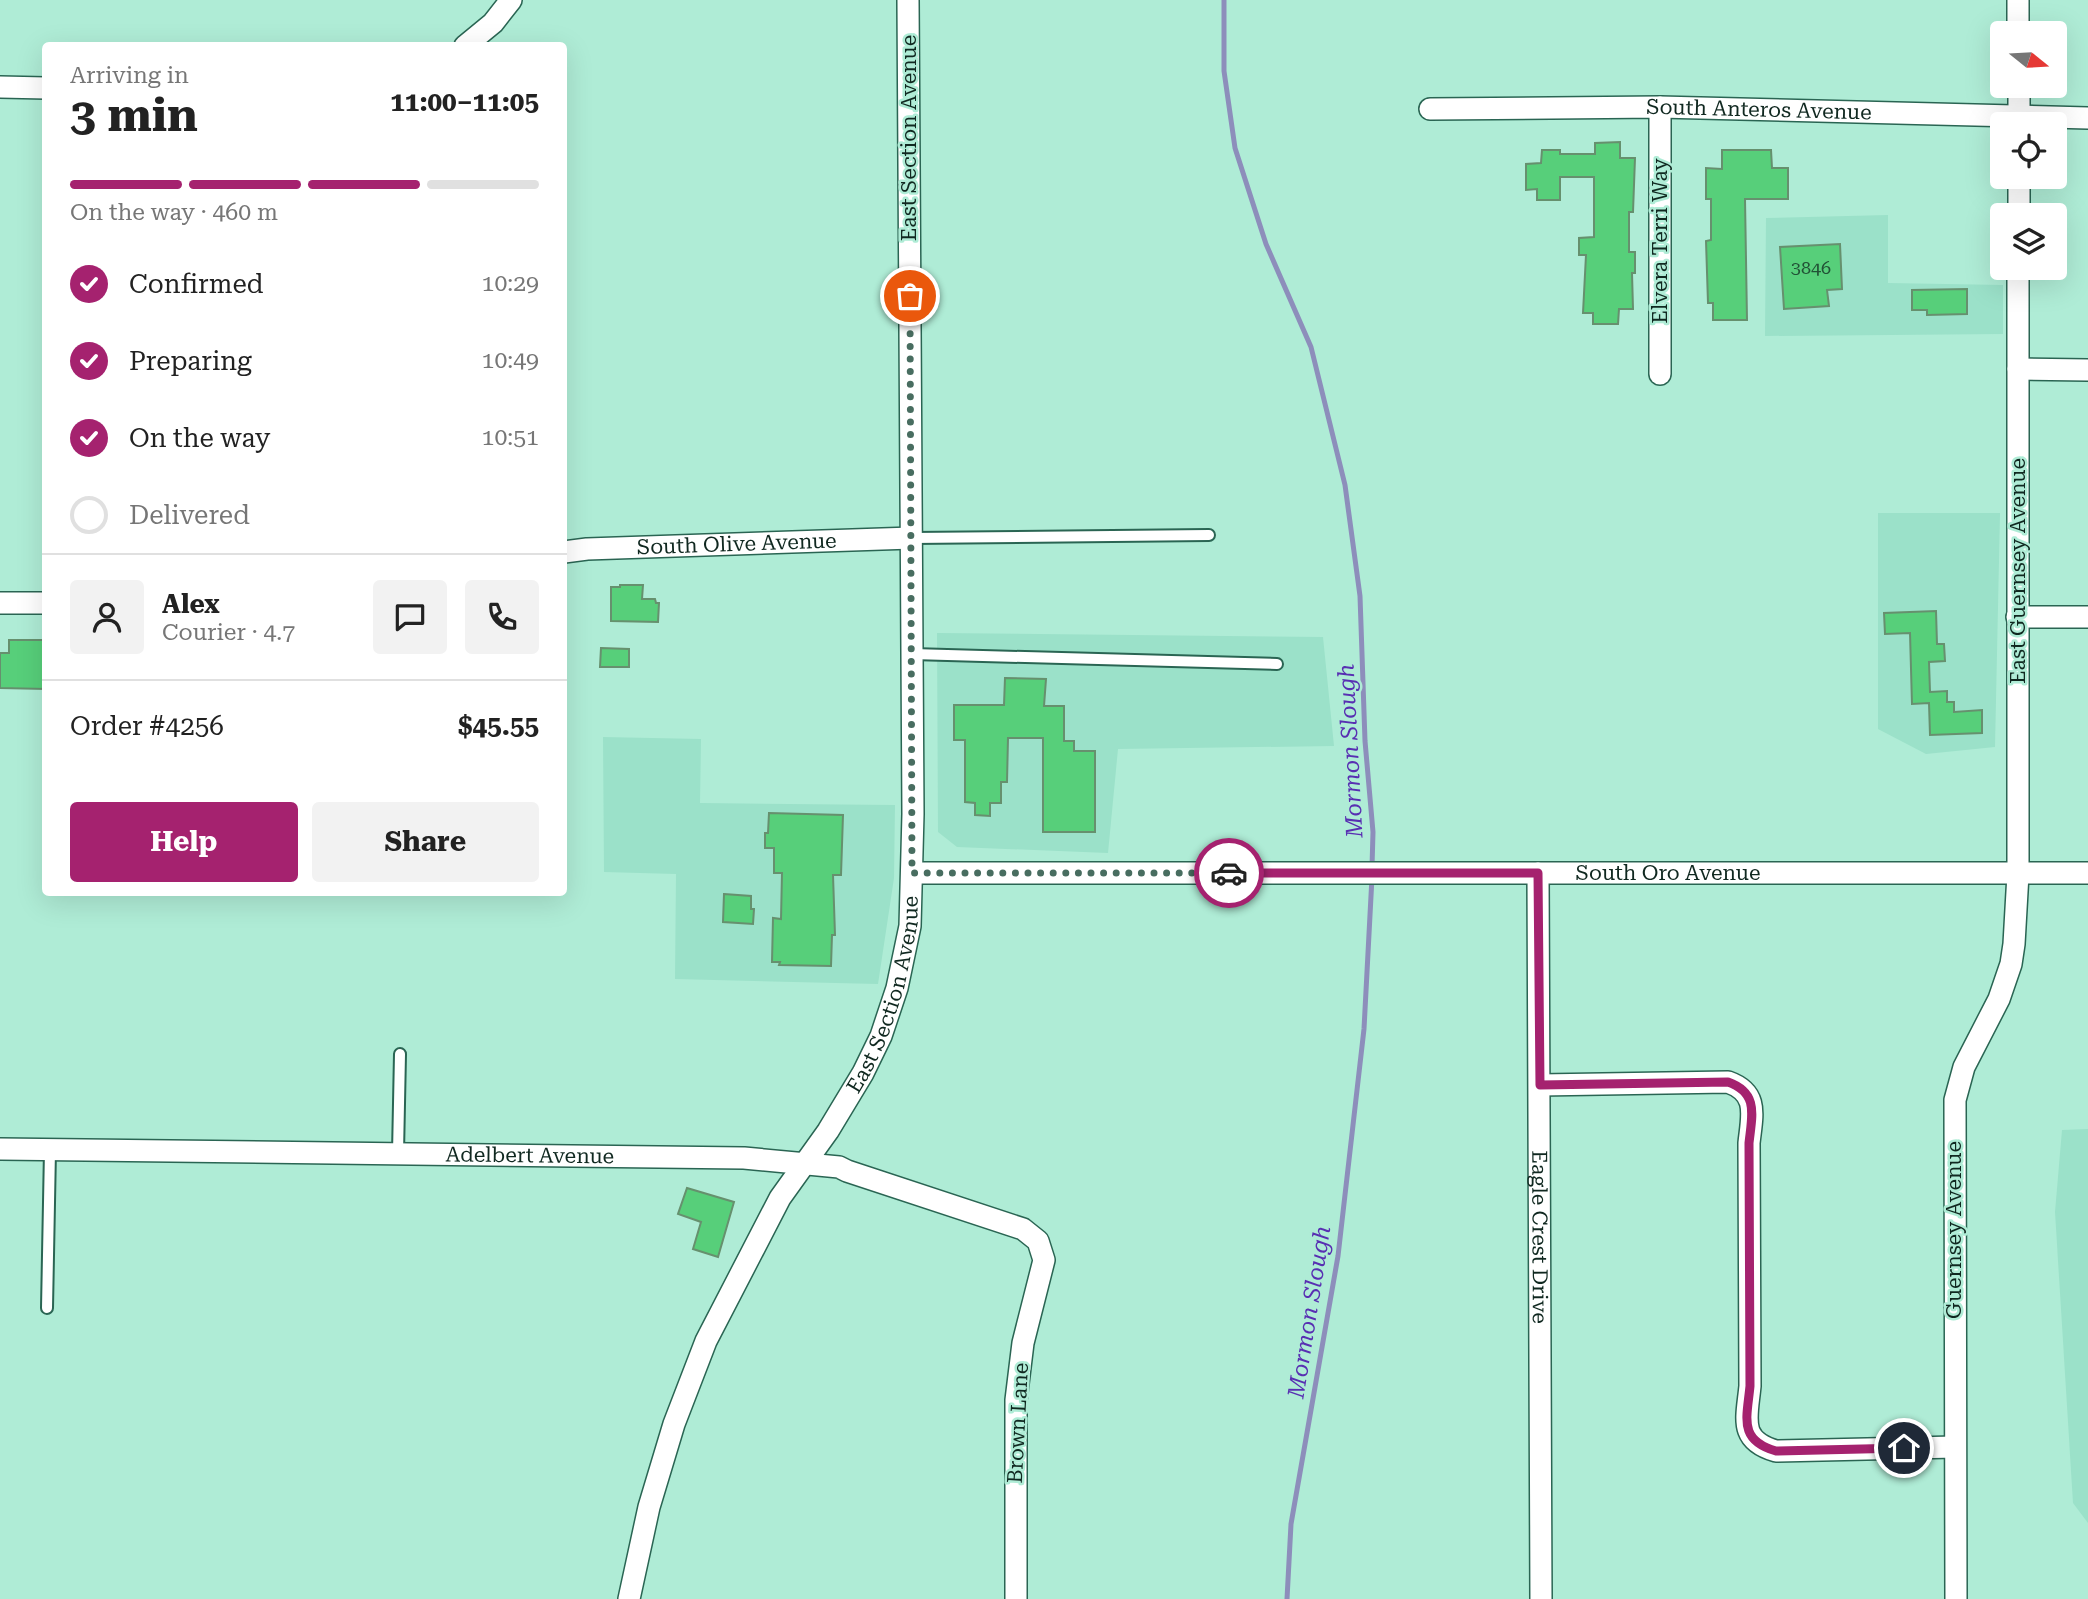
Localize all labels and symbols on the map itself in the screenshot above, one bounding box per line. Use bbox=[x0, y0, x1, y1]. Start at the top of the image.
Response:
north arrow bbox=[1990, 21, 2067, 98]
street label: East Section Avenue bbox=[897, 35, 921, 241]
street label: South Anteros Avenue bbox=[1646, 95, 1872, 124]
street label: Elvera Terri Way bbox=[1648, 158, 1672, 324]
house number: 3846 bbox=[1791, 257, 1831, 278]
pin bbox=[880, 266, 940, 326]
street label: East Guernsey Avenue bbox=[2006, 458, 2030, 684]
street label: South Olive Avenue bbox=[636, 529, 837, 559]
water label: Mormon Slough bbox=[1332, 663, 1369, 840]
courier bbox=[1194, 838, 1264, 908]
street label: South Oro Avenue bbox=[1576, 861, 1760, 885]
street label: East Section Avenue bbox=[842, 895, 923, 1097]
street label: Guernsey Avenue bbox=[1942, 1141, 1966, 1319]
street label: Adelbert Avenue bbox=[446, 1142, 614, 1168]
street label: Eagle Crest Drive bbox=[1527, 1150, 1552, 1324]
water label: Mormon Slough bbox=[1282, 1224, 1336, 1401]
street label: Brown Lane bbox=[1003, 1362, 1033, 1484]
pin bbox=[1874, 1418, 1934, 1478]

